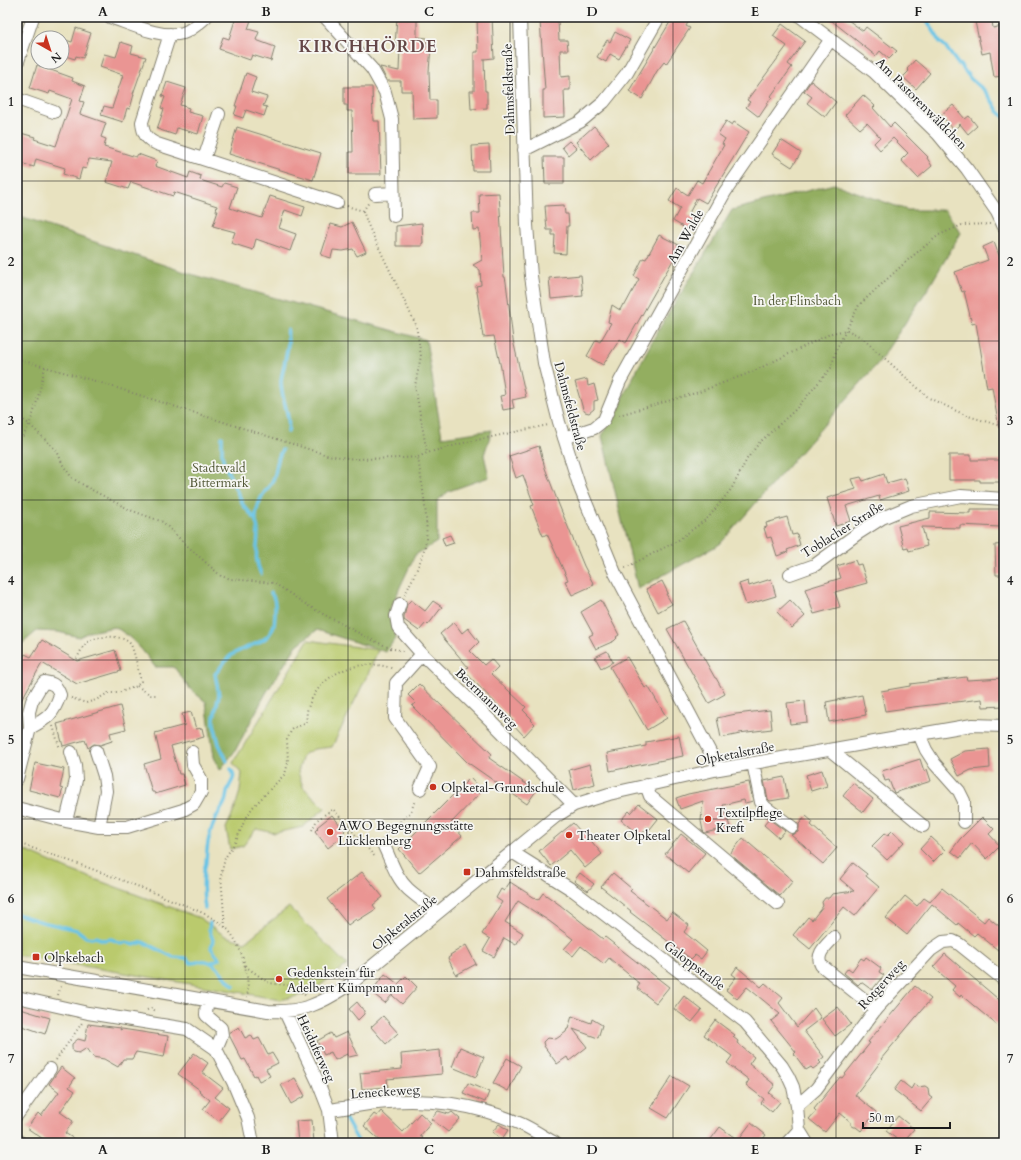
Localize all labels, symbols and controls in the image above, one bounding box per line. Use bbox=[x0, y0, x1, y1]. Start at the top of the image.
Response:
text: A bbox=[98, 3, 108, 21]
text: B bbox=[261, 3, 271, 21]
text: C bbox=[424, 3, 434, 21]
text: D bbox=[586, 3, 598, 21]
text: E bbox=[751, 3, 759, 21]
text: F bbox=[914, 3, 922, 21]
north arrow bbox=[30, 30, 70, 70]
district label: KIRCHHÖRDE bbox=[298, 35, 438, 58]
street label: Dahmsfeldstraße bbox=[498, 43, 520, 135]
text: N bbox=[47, 49, 64, 67]
street label: Am Pastorenwäldchen bbox=[871, 54, 972, 154]
text: 1 bbox=[8, 93, 14, 111]
text: 1 bbox=[1007, 93, 1013, 111]
street label: Am Walde bbox=[663, 206, 708, 267]
text: 2 bbox=[8, 253, 15, 271]
text: 2 bbox=[1007, 253, 1014, 271]
park label: In der Flinsbach bbox=[753, 292, 841, 310]
street label: Dahmsfeldstraße bbox=[550, 360, 591, 453]
text: 3 bbox=[8, 412, 15, 430]
text: 3 bbox=[1007, 412, 1014, 430]
park label: Stadtwald Bittermark bbox=[189, 459, 249, 492]
street label: Toblacher Straße bbox=[798, 497, 887, 562]
text: 4 bbox=[8, 572, 15, 590]
text: 4 bbox=[1007, 572, 1014, 590]
street label: Beermannweg bbox=[451, 664, 522, 734]
text: 5 bbox=[8, 731, 14, 749]
text: 5 bbox=[1007, 731, 1013, 749]
street label: Olpketalstraße bbox=[694, 738, 776, 770]
place label: Olpketal-Grundschule bbox=[441, 779, 564, 797]
marker: Olpketal-Grundschule bbox=[428, 782, 438, 792]
place label: Textilpflege Kreft bbox=[716, 804, 782, 837]
marker: Textilpflege Kreft bbox=[703, 814, 713, 824]
place label: AWO Begegnungsstätte Lücklemberg bbox=[338, 817, 473, 850]
marker: AWO Begegnungsstätte Lücklemberg bbox=[325, 827, 335, 837]
place label: Theater Olpketal bbox=[577, 827, 671, 845]
marker: Theater Olpketal bbox=[564, 830, 574, 840]
place label: Dahmsfeldstraße bbox=[475, 864, 566, 882]
marker: Dahmsfeldstraße bbox=[462, 867, 472, 877]
text: 6 bbox=[8, 890, 15, 908]
text: 6 bbox=[1007, 890, 1014, 908]
street label: Olpketalstraße bbox=[368, 891, 441, 955]
street label: Galoppstraße bbox=[660, 937, 729, 995]
place label: Olpkebach bbox=[44, 949, 104, 967]
marker: Olpkebach bbox=[31, 952, 41, 962]
street label: Rotgerweg bbox=[854, 955, 910, 1014]
place label: Gedenkstein für Adelbert Kümpmann bbox=[287, 964, 404, 997]
marker: Gedenkstein für Adelbert Kümpmann bbox=[274, 974, 284, 984]
street label: Heiduferweg bbox=[293, 1012, 340, 1086]
text: 7 bbox=[8, 1050, 15, 1068]
text: 7 bbox=[1007, 1050, 1014, 1068]
street label: Leneckeweg bbox=[350, 1081, 421, 1103]
scale bar bbox=[863, 1104, 950, 1130]
text: 50 m bbox=[869, 1110, 896, 1126]
text: A bbox=[98, 1141, 108, 1159]
text: B bbox=[261, 1141, 271, 1159]
text: C bbox=[424, 1141, 434, 1159]
text: D bbox=[586, 1141, 598, 1159]
text: E bbox=[751, 1141, 759, 1159]
text: F bbox=[914, 1141, 922, 1159]

